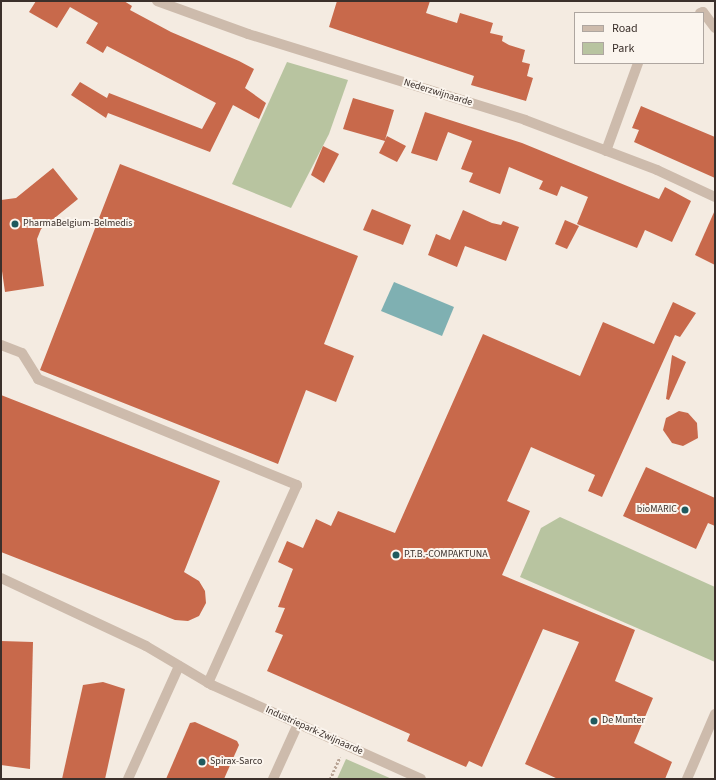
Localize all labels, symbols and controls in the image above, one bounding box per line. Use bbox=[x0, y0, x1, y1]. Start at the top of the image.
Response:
legend bbox=[574, 12, 704, 64]
text: Road bbox=[612, 20, 638, 37]
text: Park bbox=[612, 40, 634, 57]
street label: Nederzwijnaarde bbox=[402, 77, 474, 109]
place label: PharmaBelgium-Belmedis bbox=[23, 218, 133, 230]
marker: PharmaBelgium-Belmedis bbox=[10, 219, 20, 229]
place label: bioMARIC bbox=[637, 504, 677, 516]
marker: bioMARIC bbox=[680, 505, 690, 515]
place label: P.T.B.-COMPAKTUNA bbox=[404, 549, 488, 561]
marker: P.T.B.-COMPAKTUNA bbox=[391, 550, 401, 560]
street label: Industriepark-Zwijnaarde bbox=[263, 704, 365, 758]
place label: De Munter bbox=[602, 715, 645, 727]
marker: De Munter bbox=[589, 716, 599, 726]
place label: Spirax-Sarco bbox=[210, 756, 262, 768]
marker: Spirax-Sarco bbox=[197, 757, 207, 767]

